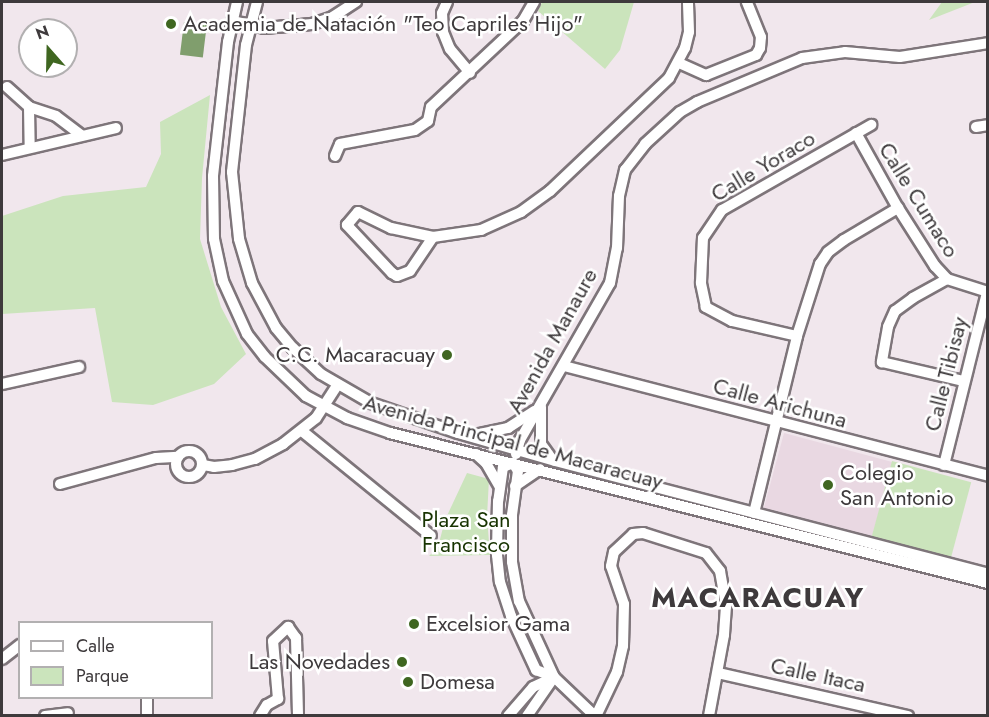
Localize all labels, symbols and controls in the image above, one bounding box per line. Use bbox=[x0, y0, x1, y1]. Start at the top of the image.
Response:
place label: Academia de Natación "Teo Capriles Hijo" bbox=[183, 11, 583, 37]
marker: Academia de Natación "Teo Capriles Hijo" bbox=[164, 17, 178, 31]
north arrow bbox=[18, 18, 78, 78]
text: N bbox=[32, 20, 52, 45]
street label: Calle Yoraco bbox=[706, 125, 820, 207]
street label: Calle Cumaco bbox=[873, 138, 965, 262]
street label: Avenida Manaure bbox=[501, 264, 603, 418]
street label: Calle Tibisay bbox=[919, 314, 973, 434]
place label: C.C. Macaracuay bbox=[276, 342, 435, 368]
marker: C.C. Macaracuay bbox=[440, 348, 454, 362]
street label: Calle Arichuna bbox=[710, 372, 850, 434]
street label: Avenida Principal de Macaracuay bbox=[360, 389, 666, 495]
place label: Colegio San Antonio bbox=[840, 459, 953, 511]
marker: Colegio San Antonio bbox=[821, 478, 835, 492]
park label: Plaza San Francisco bbox=[421, 506, 511, 558]
district label: MACARACUAY bbox=[651, 581, 865, 615]
place label: Excelsior Gama bbox=[426, 611, 570, 637]
marker: Excelsior Gama bbox=[407, 617, 421, 631]
legend bbox=[18, 621, 213, 699]
text: Calle bbox=[76, 633, 115, 659]
place label: Las Novedades bbox=[249, 649, 390, 675]
street label: Calle Itaca bbox=[768, 652, 868, 698]
marker: Las Novedades bbox=[395, 655, 409, 669]
text: Parque bbox=[76, 663, 129, 689]
place label: Domesa bbox=[420, 669, 495, 695]
marker: Domesa bbox=[401, 675, 415, 689]

